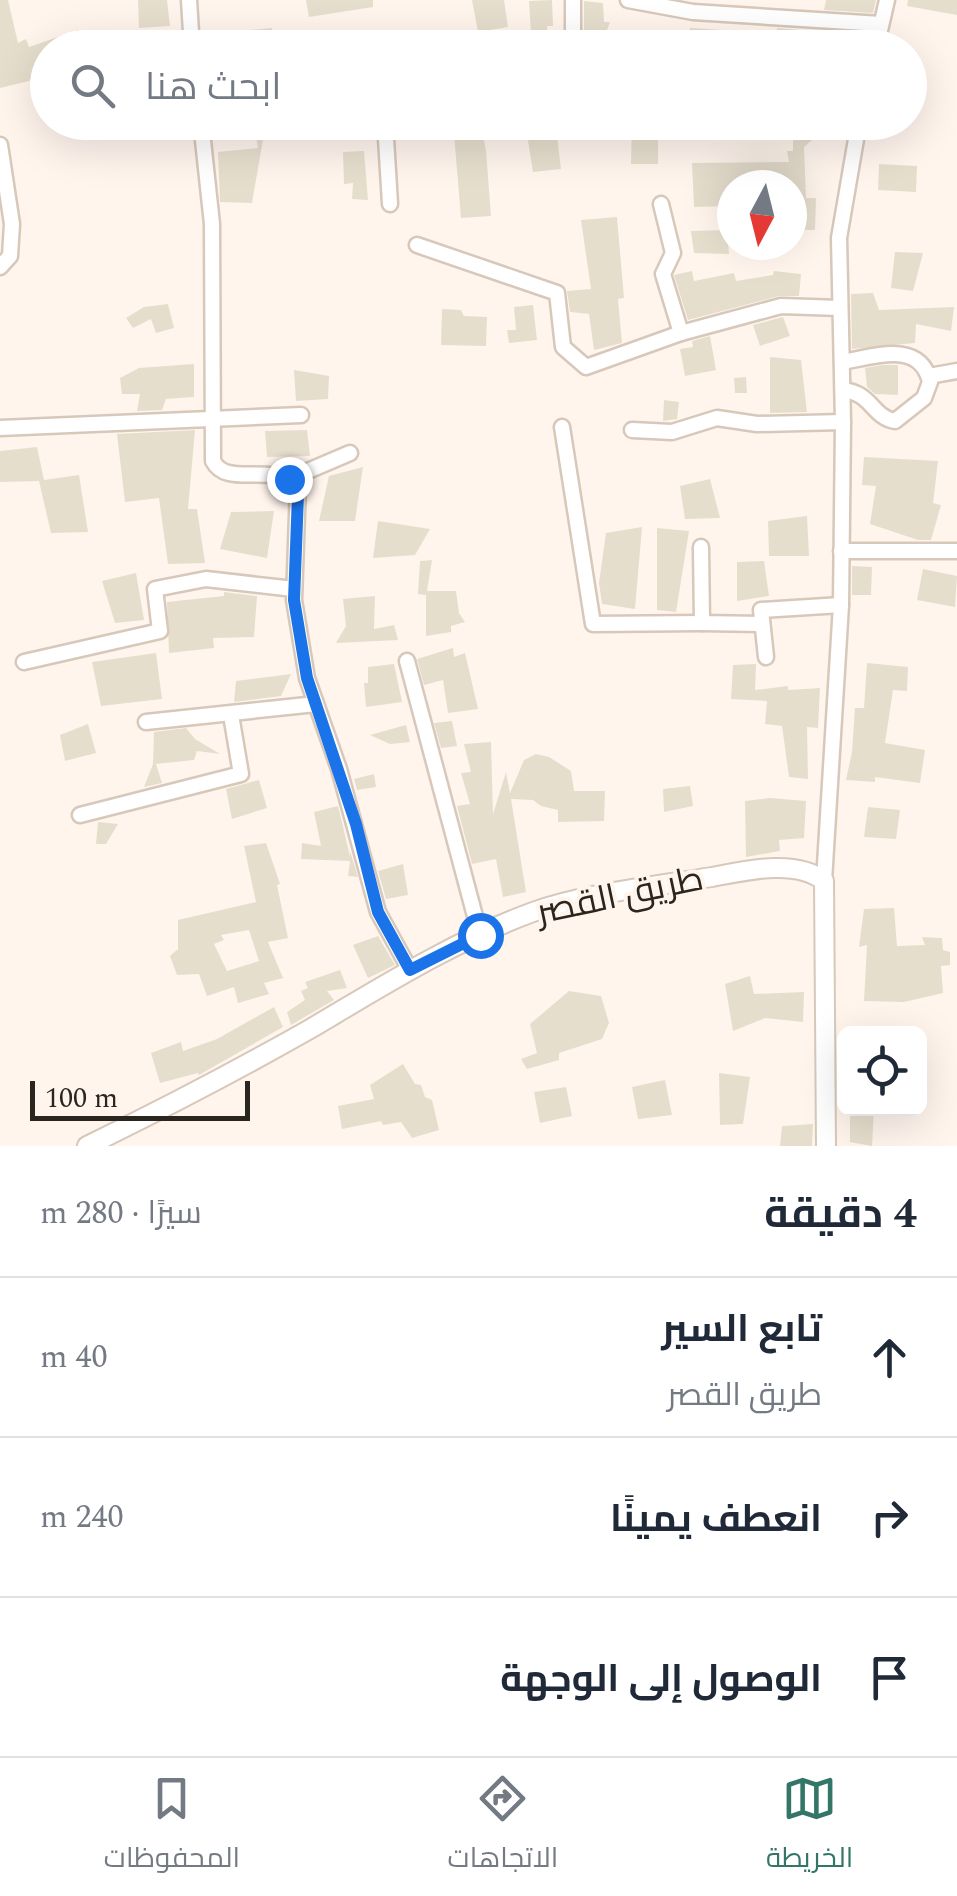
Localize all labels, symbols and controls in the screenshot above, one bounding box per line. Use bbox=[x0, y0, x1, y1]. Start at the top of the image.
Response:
search box bbox=[30, 30, 927, 140]
icon: search bbox=[65, 58, 120, 113]
text: ابحث هنا bbox=[145, 59, 281, 117]
north arrow bbox=[717, 170, 807, 260]
route end bbox=[267, 457, 313, 503]
street label: طريق القصر bbox=[530, 852, 708, 940]
route start bbox=[458, 913, 504, 959]
map controls bbox=[837, 1026, 927, 1116]
button: locate bbox=[837, 1026, 927, 1116]
scale bar bbox=[30, 1076, 250, 1120]
text: 100 m bbox=[45, 1077, 118, 1120]
text: 4 دقيقة bbox=[764, 1183, 917, 1246]
text: سيرًا · 280 m bbox=[40, 1189, 202, 1238]
text: تابع السير bbox=[661, 1301, 822, 1359]
icon: ahead bbox=[862, 1330, 917, 1385]
text: 40 m bbox=[40, 1333, 108, 1382]
text: طريق القصر bbox=[667, 1371, 822, 1420]
icon: right bbox=[862, 1490, 917, 1545]
text: انعطف يمينًا bbox=[610, 1491, 822, 1549]
text: 240 m bbox=[40, 1493, 124, 1542]
icon: arrive bbox=[862, 1650, 917, 1705]
text: الوصول إلى الوجهة bbox=[500, 1651, 822, 1709]
tab: المحفوظات bbox=[104, 1771, 240, 1883]
tab: الاتجاهات bbox=[448, 1771, 558, 1883]
tab: الخريطة bbox=[766, 1771, 853, 1883]

